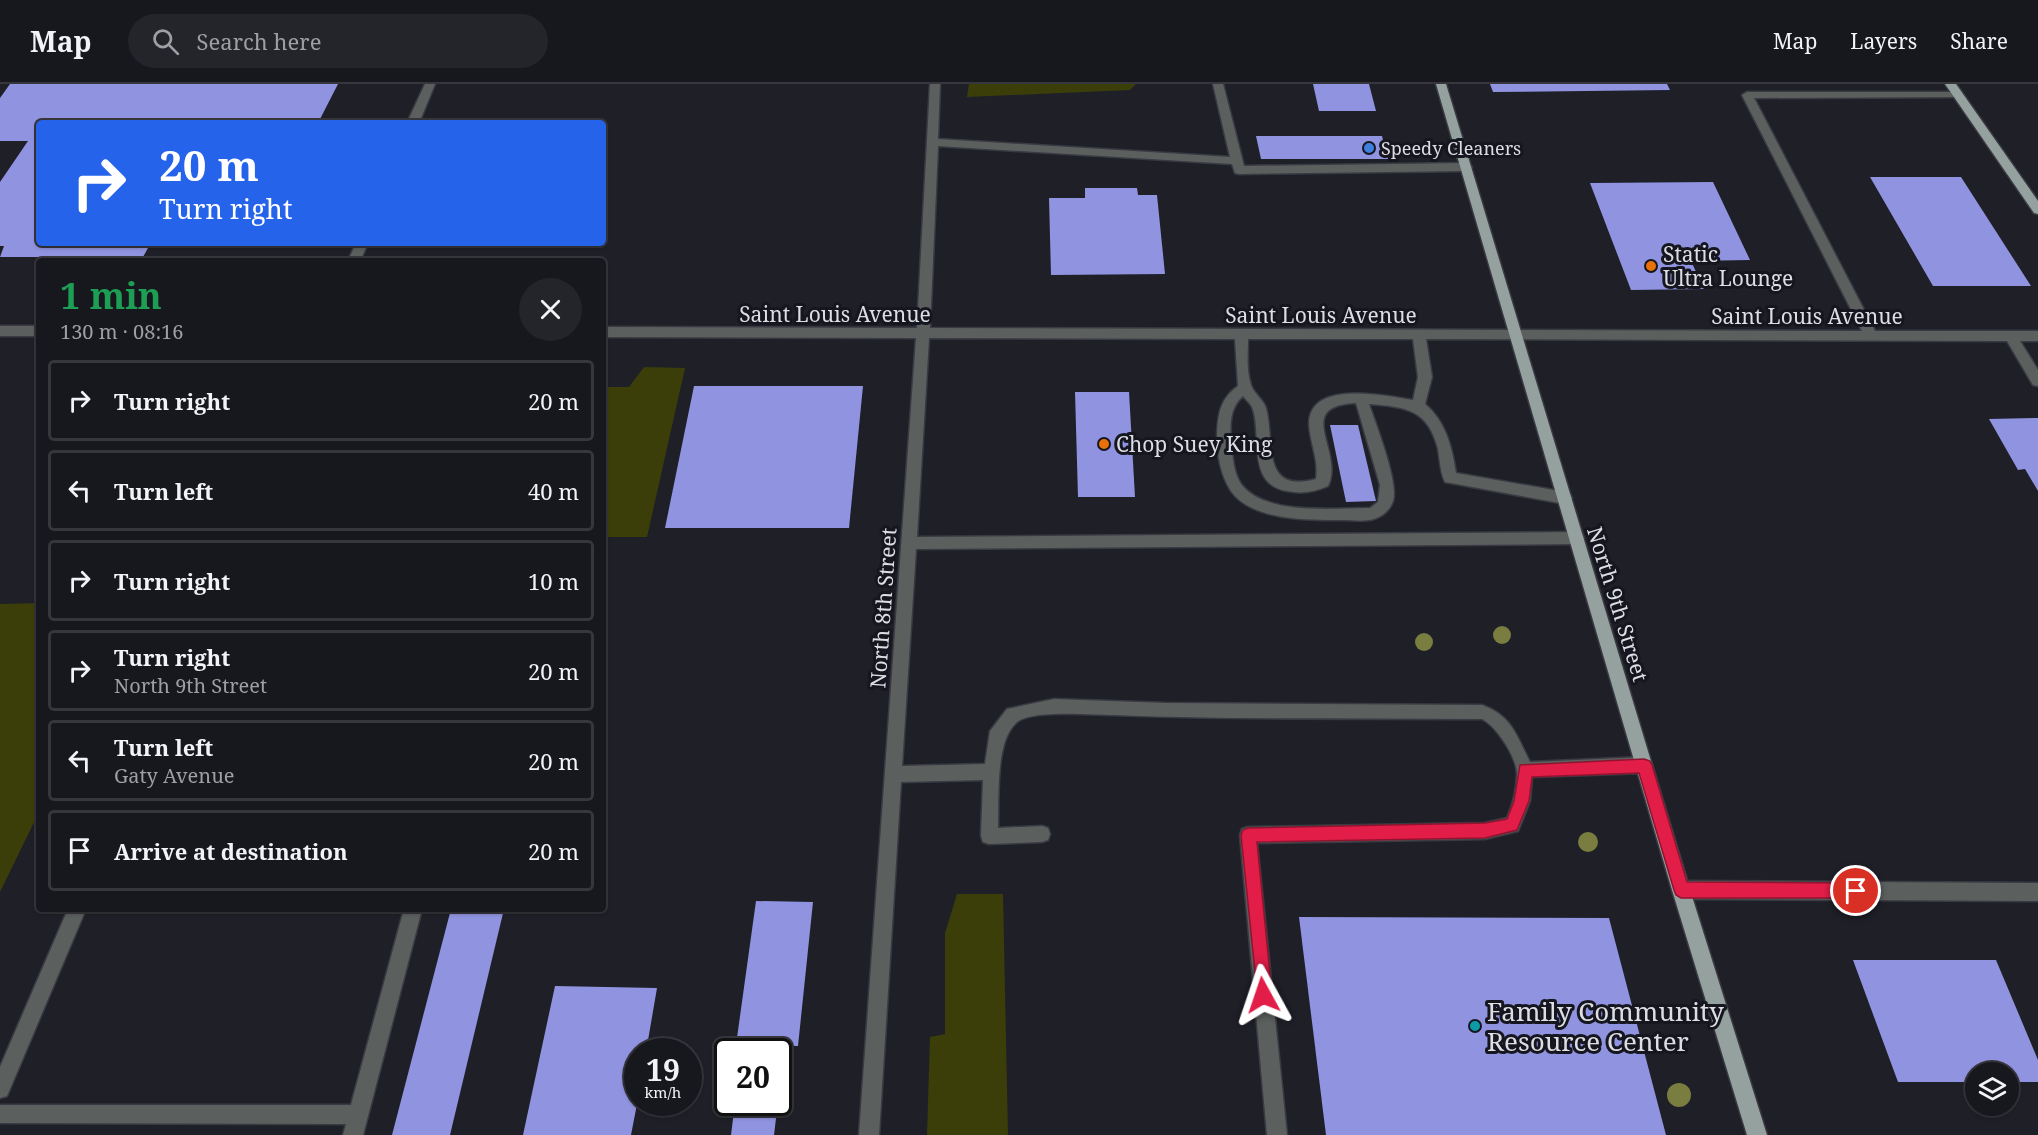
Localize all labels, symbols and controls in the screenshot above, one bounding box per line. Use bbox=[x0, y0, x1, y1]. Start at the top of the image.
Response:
search box bbox=[128, 14, 548, 68]
text: Map bbox=[30, 22, 92, 60]
icon: search bbox=[149, 25, 182, 58]
text: Search here bbox=[197, 26, 321, 56]
text: Map bbox=[1773, 27, 1817, 55]
text: Layers bbox=[1850, 27, 1917, 55]
text: Share bbox=[1950, 27, 2008, 55]
text: 20 m bbox=[159, 136, 259, 193]
place label: Speedy Cleaners bbox=[1381, 136, 1521, 160]
marker: Speedy Cleaners bbox=[1362, 141, 1376, 155]
icon: right bbox=[60, 144, 138, 222]
text: Turn right bbox=[159, 190, 292, 227]
place label: Static Ultra Lounge bbox=[1663, 240, 1793, 292]
marker: Static Ultra Lounge bbox=[1644, 259, 1658, 273]
text: 1 min bbox=[60, 271, 162, 320]
button: close bbox=[519, 278, 582, 341]
street label: Saint Louis Avenue bbox=[739, 300, 931, 328]
street label: Saint Louis Avenue bbox=[1225, 301, 1417, 329]
street label: Saint Louis Avenue bbox=[1711, 302, 1903, 330]
text: 130 m · 08:16 bbox=[60, 318, 183, 345]
icon: right bbox=[63, 384, 96, 417]
text: Turn right bbox=[114, 386, 230, 416]
text: 20 m bbox=[528, 386, 579, 416]
place label: Chop Suey King bbox=[1116, 430, 1273, 458]
marker: Chop Suey King bbox=[1097, 437, 1111, 451]
icon: left bbox=[63, 474, 96, 507]
text: Turn left bbox=[114, 476, 213, 506]
text: 40 m bbox=[528, 476, 579, 506]
street label: North 9th Street bbox=[1581, 523, 1655, 685]
street label: North 8th Street bbox=[863, 527, 903, 689]
icon: right bbox=[63, 564, 96, 597]
text: Turn right bbox=[114, 566, 230, 596]
text: 10 m bbox=[528, 566, 579, 596]
text: Turn right bbox=[114, 642, 230, 672]
icon: right bbox=[63, 654, 96, 687]
text: 20 m bbox=[528, 656, 579, 686]
text: North 9th Street bbox=[114, 672, 267, 699]
text: Turn left bbox=[114, 732, 213, 762]
icon: left bbox=[63, 744, 96, 777]
text: 20 m bbox=[528, 746, 579, 776]
text: Gaty Avenue bbox=[114, 762, 235, 789]
icon: arrive bbox=[63, 834, 96, 867]
text: Arrive at destination bbox=[114, 836, 348, 866]
text: 20 m bbox=[528, 836, 579, 866]
pin bbox=[1830, 865, 1881, 916]
icon: arrive bbox=[1839, 874, 1872, 907]
position arrow bbox=[1231, 963, 1295, 1027]
place label: Family Community Resource Center bbox=[1487, 993, 1724, 1059]
marker: Family Community Resource Center bbox=[1468, 1019, 1482, 1033]
speed limit sign: 20 bbox=[714, 1038, 792, 1116]
text: 19 bbox=[646, 1049, 680, 1090]
map controls bbox=[1965, 1062, 2019, 1116]
button: layers bbox=[1965, 1062, 2019, 1116]
text: km/h bbox=[645, 1082, 681, 1102]

